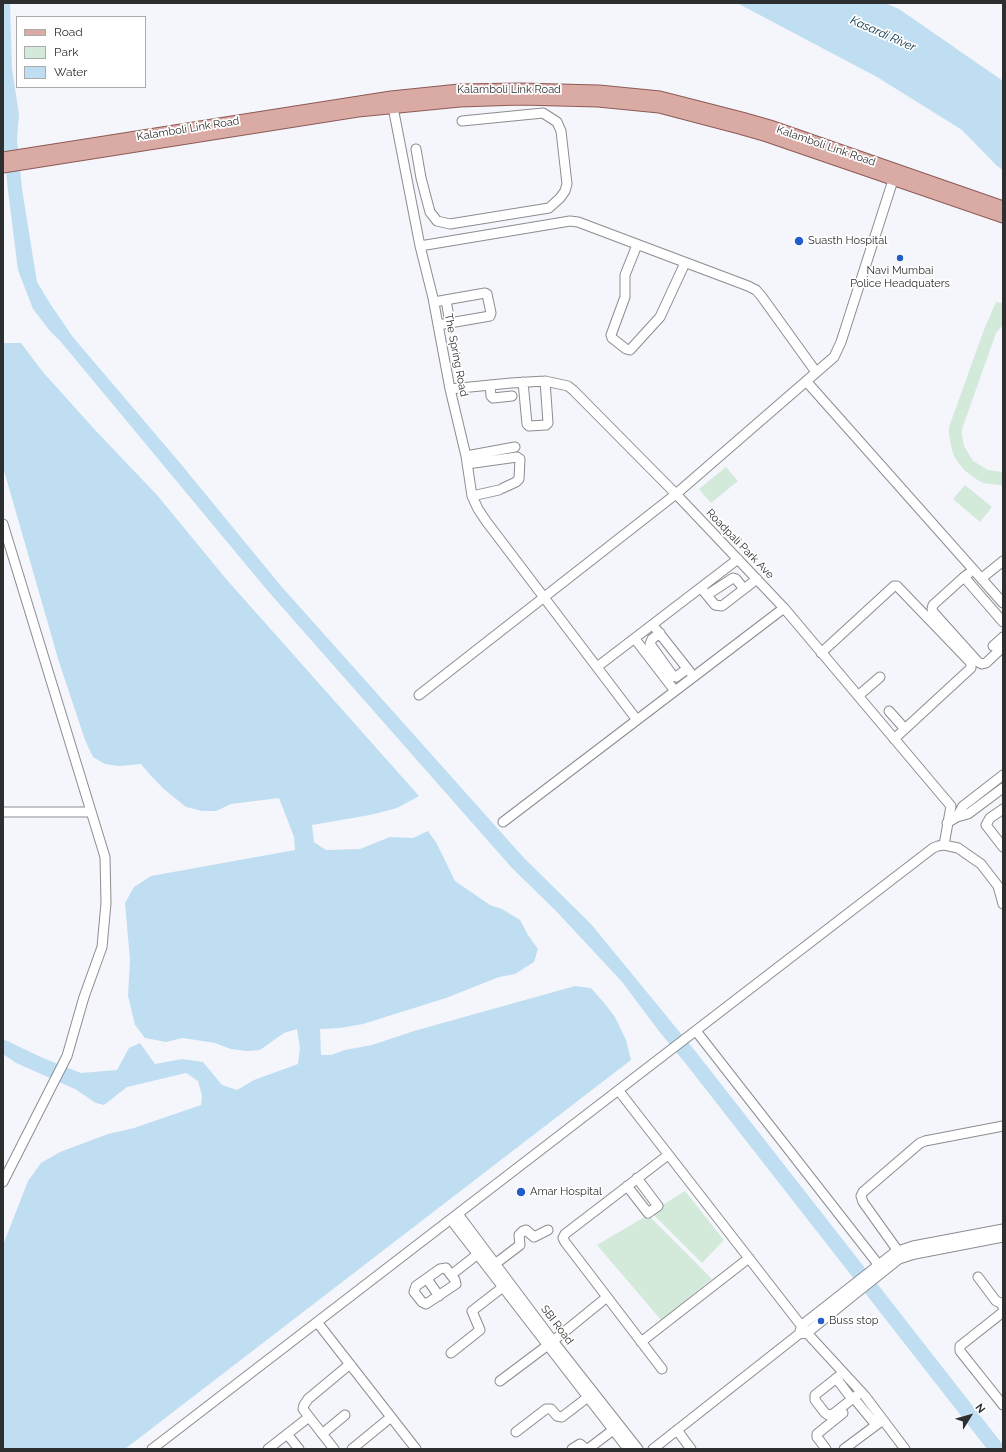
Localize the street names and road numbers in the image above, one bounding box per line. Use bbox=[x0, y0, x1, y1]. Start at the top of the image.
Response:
street label: Kalamboli Link Road bbox=[457, 83, 561, 97]
street label: Kalamboli Link Road bbox=[136, 114, 240, 144]
street label: Kalamboli Link Road bbox=[775, 123, 877, 169]
street label: The Spring Road bbox=[441, 312, 471, 398]
street label: Roadpali Park Ave bbox=[703, 506, 777, 582]
street label: SBI Road bbox=[538, 1303, 576, 1347]

